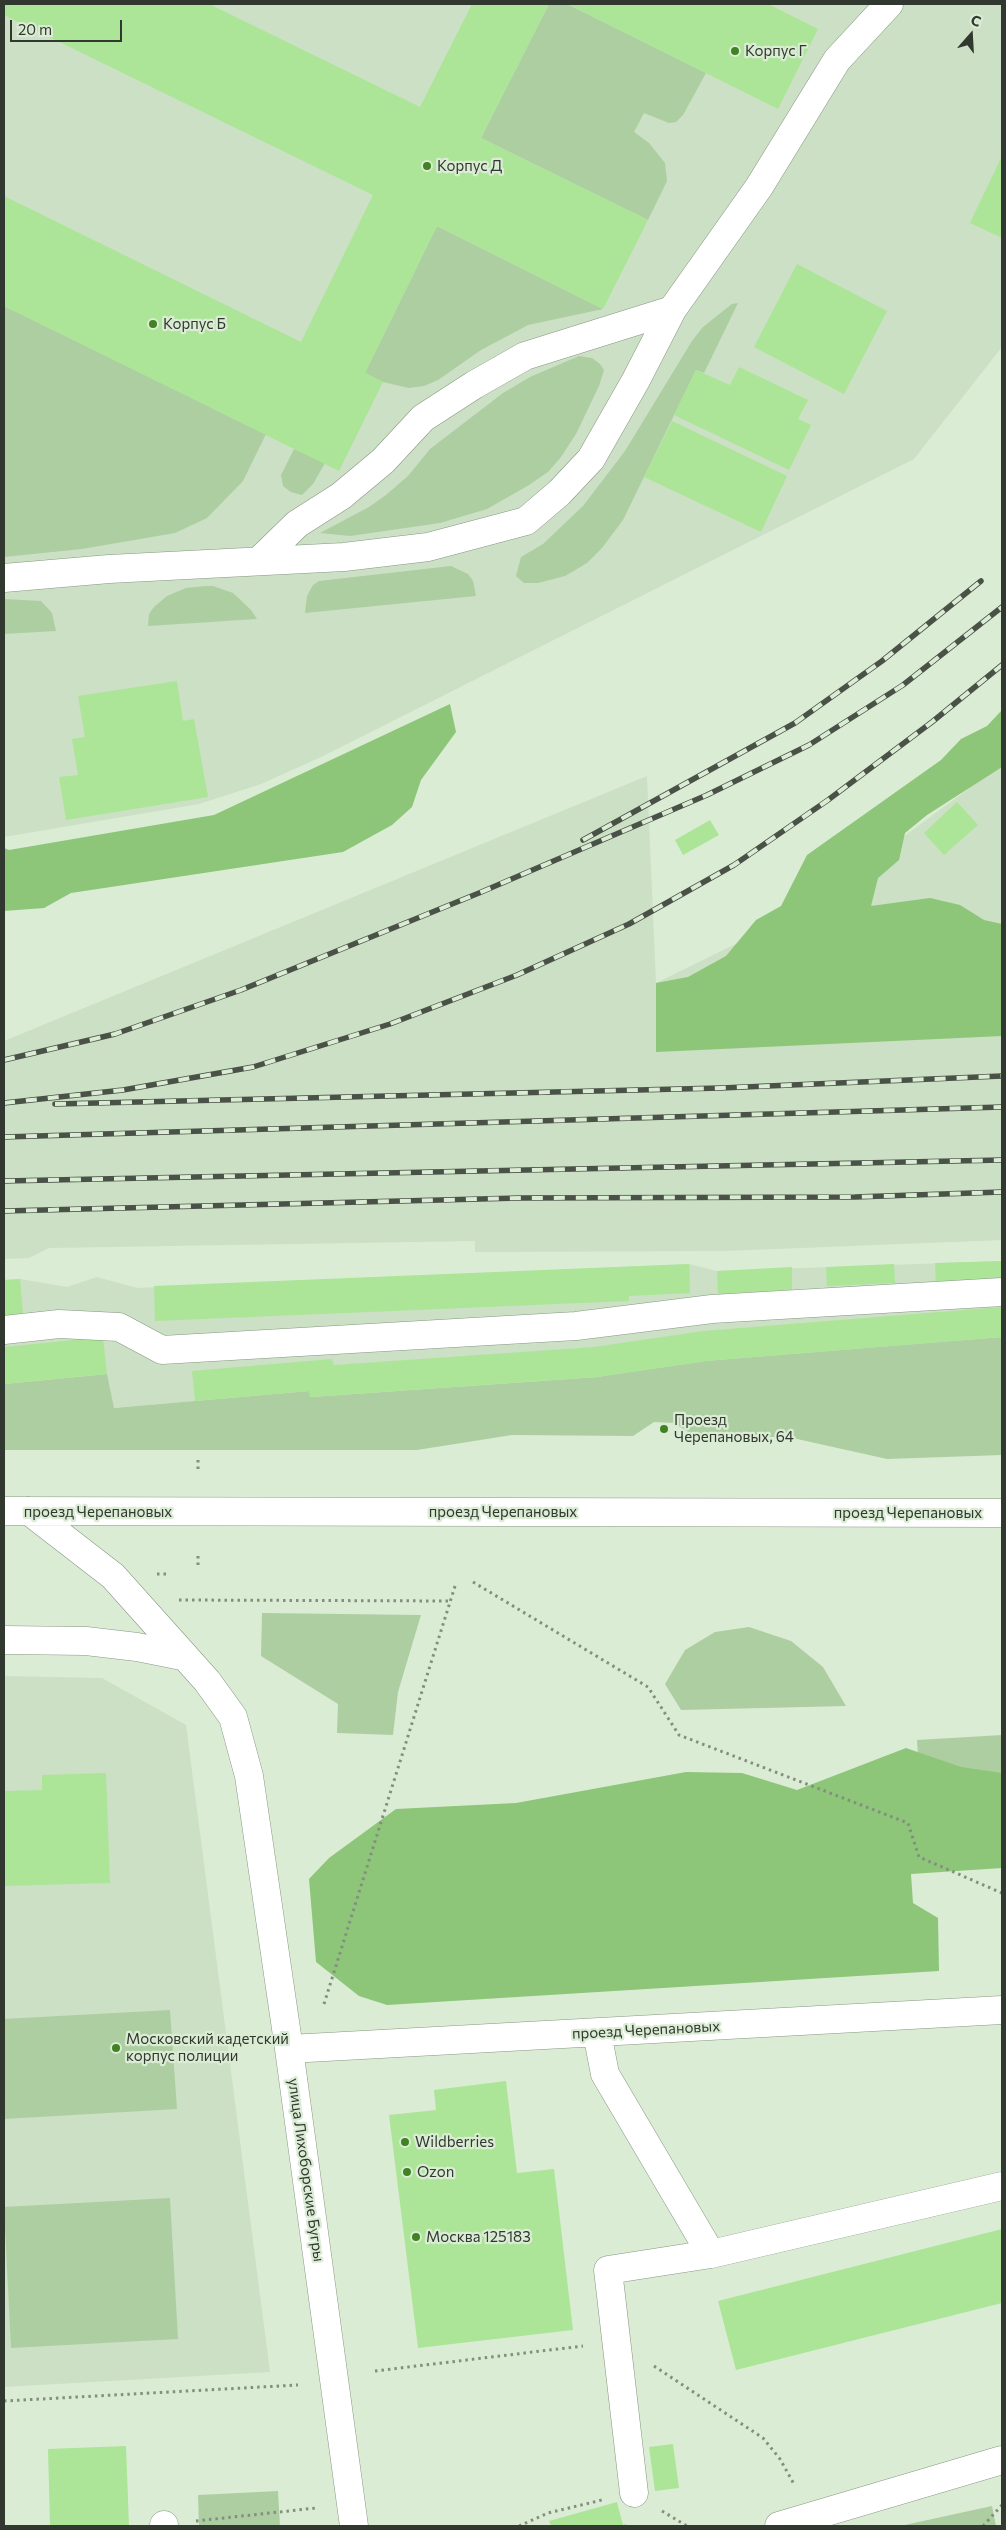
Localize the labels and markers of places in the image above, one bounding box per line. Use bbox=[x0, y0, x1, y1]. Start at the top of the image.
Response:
place label: Корпус Г bbox=[745, 42, 807, 60]
marker: Корпус Г bbox=[729, 45, 741, 57]
place label: Корпус Д bbox=[437, 157, 502, 175]
marker: Корпус Д bbox=[421, 160, 433, 172]
place label: Корпус Б bbox=[163, 315, 226, 333]
marker: Корпус Б bbox=[147, 318, 159, 330]
place label: Проезд Черепановых, 64 bbox=[674, 1411, 794, 1446]
marker: Проезд Черепановых, 64 bbox=[658, 1423, 670, 1435]
place label: Московский кадетский корпус полиции bbox=[126, 2030, 289, 2065]
marker: Московский кадетский корпус полиции bbox=[110, 2042, 122, 2054]
place label: Wildberries bbox=[415, 2133, 494, 2151]
marker: Wildberries bbox=[399, 2136, 411, 2148]
place label: Ozon bbox=[417, 2163, 454, 2181]
marker: Ozon bbox=[401, 2166, 413, 2178]
place label: Москва 125183 bbox=[426, 2228, 531, 2246]
marker: Москва 125183 bbox=[410, 2231, 422, 2243]

